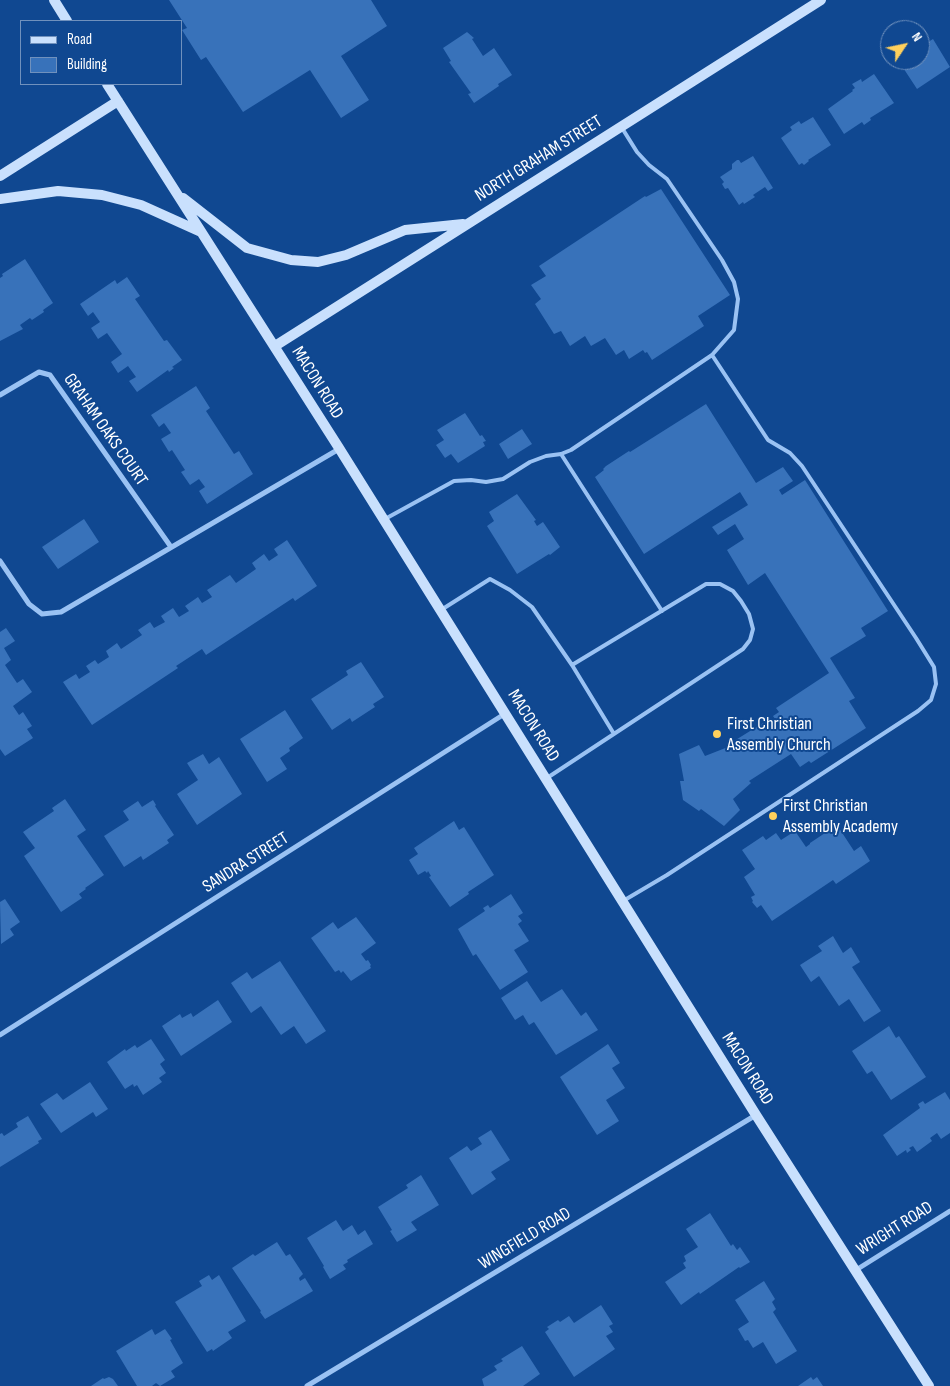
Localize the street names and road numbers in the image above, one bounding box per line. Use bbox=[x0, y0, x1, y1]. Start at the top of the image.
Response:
street label: NORTH GRAHAM STREET bbox=[471, 111, 607, 207]
street label: MACON ROAD bbox=[286, 343, 348, 423]
street label: GRAHAM OAKS COURT bbox=[58, 370, 152, 490]
street label: MACON ROAD bbox=[502, 686, 564, 766]
street label: SANDRA STREET bbox=[199, 828, 293, 898]
street label: MACON ROAD bbox=[716, 1029, 778, 1109]
street label: WRIGHT ROAD bbox=[853, 1197, 937, 1261]
street label: WINGFIELD ROAD bbox=[475, 1203, 575, 1275]

